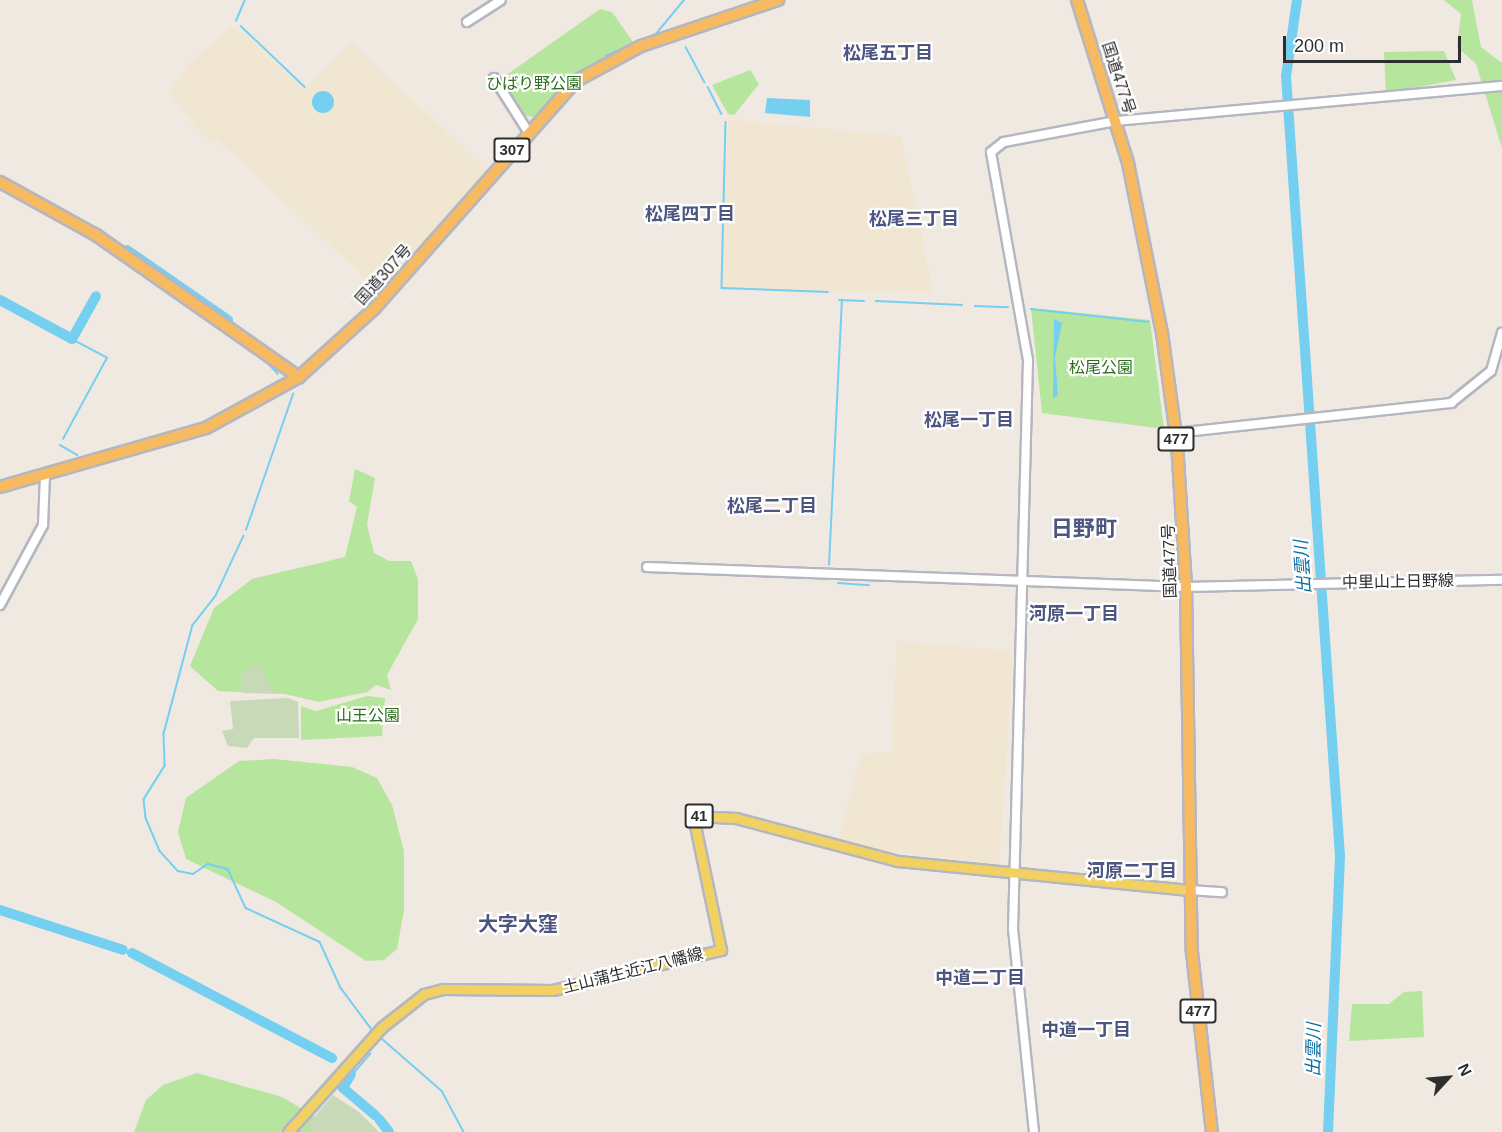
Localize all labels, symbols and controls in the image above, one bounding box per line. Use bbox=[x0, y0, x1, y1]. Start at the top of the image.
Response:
scale bar bbox=[1286, 24, 1464, 62]
text: 200 m bbox=[1294, 36, 1344, 56]
street label: 国道477号 bbox=[1097, 40, 1139, 116]
district label: 松尾五丁目 bbox=[843, 42, 933, 64]
park label: ひばり野公園 bbox=[486, 74, 582, 94]
road number: 307 bbox=[492, 138, 532, 162]
district label: 松尾四丁目 bbox=[645, 203, 735, 225]
district label: 松尾三丁目 bbox=[869, 208, 959, 230]
street label: 国道307号 bbox=[352, 241, 416, 309]
park label: 松尾公園 bbox=[1069, 358, 1133, 378]
district label: 松尾一丁目 bbox=[924, 409, 1014, 431]
road number: 477 bbox=[1156, 427, 1196, 451]
district label: 松尾二丁目 bbox=[727, 495, 817, 517]
district label: 日野町 bbox=[1051, 516, 1117, 542]
street label: 国道477号 bbox=[1159, 523, 1181, 599]
water label: 出雲川 bbox=[1290, 539, 1316, 595]
street label: 中里山上日野線 bbox=[1342, 571, 1454, 593]
district label: 河原一丁目 bbox=[1029, 603, 1119, 625]
park label: 山王公園 bbox=[336, 706, 400, 726]
road number: 41 bbox=[684, 804, 714, 828]
district label: 河原二丁目 bbox=[1087, 860, 1177, 882]
district label: 大字大窪 bbox=[478, 912, 558, 936]
street label: 土山蒲生近江八幡線 bbox=[561, 944, 705, 998]
district label: 中道二丁目 bbox=[935, 967, 1025, 989]
road number: 477 bbox=[1178, 999, 1218, 1023]
district label: 中道一丁目 bbox=[1041, 1019, 1131, 1041]
water label: 出雲川 bbox=[1303, 1023, 1325, 1077]
north arrow bbox=[1418, 1048, 1478, 1108]
text: N bbox=[1454, 1061, 1475, 1079]

